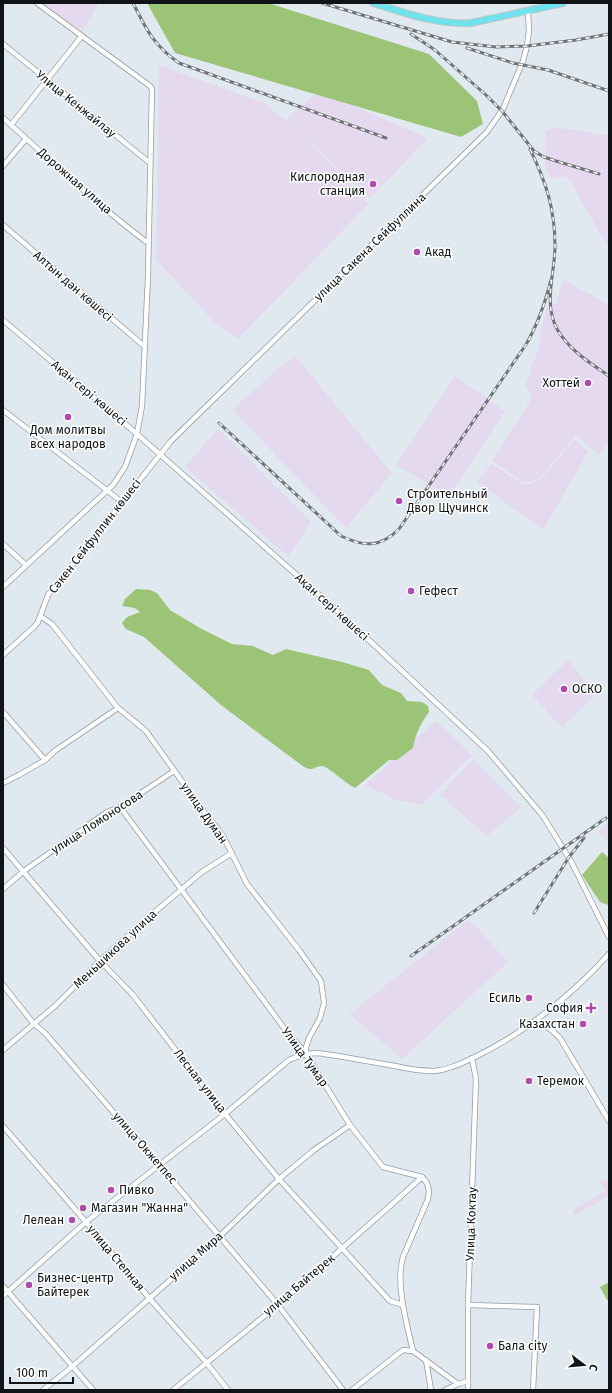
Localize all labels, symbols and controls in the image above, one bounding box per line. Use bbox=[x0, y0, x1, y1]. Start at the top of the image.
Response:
street label: Улица Кенжайлау bbox=[33, 68, 119, 141]
street label: Дорожная улица bbox=[34, 144, 115, 217]
place label: Кислородная станция bbox=[290, 170, 365, 198]
marker: Кислородная станция bbox=[368, 179, 378, 189]
street label: улица Сакена Сейфуллина bbox=[311, 190, 429, 304]
place label: Акад bbox=[425, 245, 451, 259]
marker: Акад bbox=[412, 247, 422, 257]
street label: Алтын дән көшесі bbox=[31, 248, 115, 324]
street label: Ақан сері көшесі bbox=[48, 357, 130, 429]
place label: Хоттей bbox=[543, 376, 580, 390]
marker: Хоттей bbox=[583, 378, 593, 388]
marker: Дом молитвы всех народов bbox=[63, 412, 73, 422]
place label: Дом молитвы всех народов bbox=[29, 423, 106, 451]
street label: Сәкен Сейфуллин көшесі bbox=[46, 476, 144, 596]
place label: Строительный Двор Щучинск bbox=[406, 487, 489, 515]
marker: Строительный Двор Щучинск bbox=[394, 496, 404, 506]
street label: Ақан сері көшесі bbox=[292, 570, 372, 644]
place label: Гефест bbox=[419, 584, 459, 598]
marker: Гефест bbox=[406, 586, 416, 596]
place label: ОСКО bbox=[572, 682, 602, 696]
marker: ОСКО bbox=[559, 684, 569, 694]
street label: улица Думан bbox=[178, 780, 230, 846]
street label: улица Ломоносова bbox=[49, 787, 145, 857]
street label: Меньшикова улица bbox=[70, 907, 160, 991]
place label: Есиль bbox=[489, 991, 521, 1005]
marker: Есиль bbox=[524, 993, 534, 1003]
place label: София bbox=[546, 1001, 583, 1015]
marker: София bbox=[586, 1003, 596, 1013]
place label: Казахстан bbox=[519, 1017, 575, 1031]
marker: Казахстан bbox=[578, 1019, 588, 1029]
street label: Улица Тумар bbox=[279, 1025, 331, 1089]
street label: Лесная улица bbox=[171, 1046, 229, 1116]
place label: Теремок bbox=[537, 1074, 585, 1088]
marker: Теремок bbox=[524, 1076, 534, 1086]
street label: улица Окжетпес bbox=[110, 1109, 180, 1187]
place label: Пивко bbox=[119, 1183, 154, 1197]
marker: Пивко bbox=[106, 1185, 116, 1195]
street label: Улица Коктау bbox=[463, 1187, 479, 1261]
place label: Магазин "Жанна" bbox=[91, 1201, 188, 1215]
marker: Магазин "Жанна" bbox=[78, 1203, 88, 1213]
place label: Лелеан bbox=[23, 1213, 64, 1227]
marker: Лелеан bbox=[67, 1215, 77, 1225]
street label: улица Степная bbox=[84, 1222, 148, 1294]
street label: улица Мира bbox=[166, 1229, 226, 1283]
street label: улица Байтерек bbox=[260, 1251, 338, 1319]
place label: Бизнес-центр Байтерек bbox=[37, 1271, 114, 1299]
marker: Бизнес-центр Байтерек bbox=[24, 1280, 34, 1290]
place label: Бала city bbox=[498, 1339, 547, 1353]
marker: Бала city bbox=[485, 1341, 495, 1351]
north arrow bbox=[564, 1345, 604, 1385]
scale bar bbox=[10, 1359, 73, 1385]
text: С bbox=[586, 1363, 600, 1373]
text: 100 m bbox=[16, 1366, 48, 1380]

